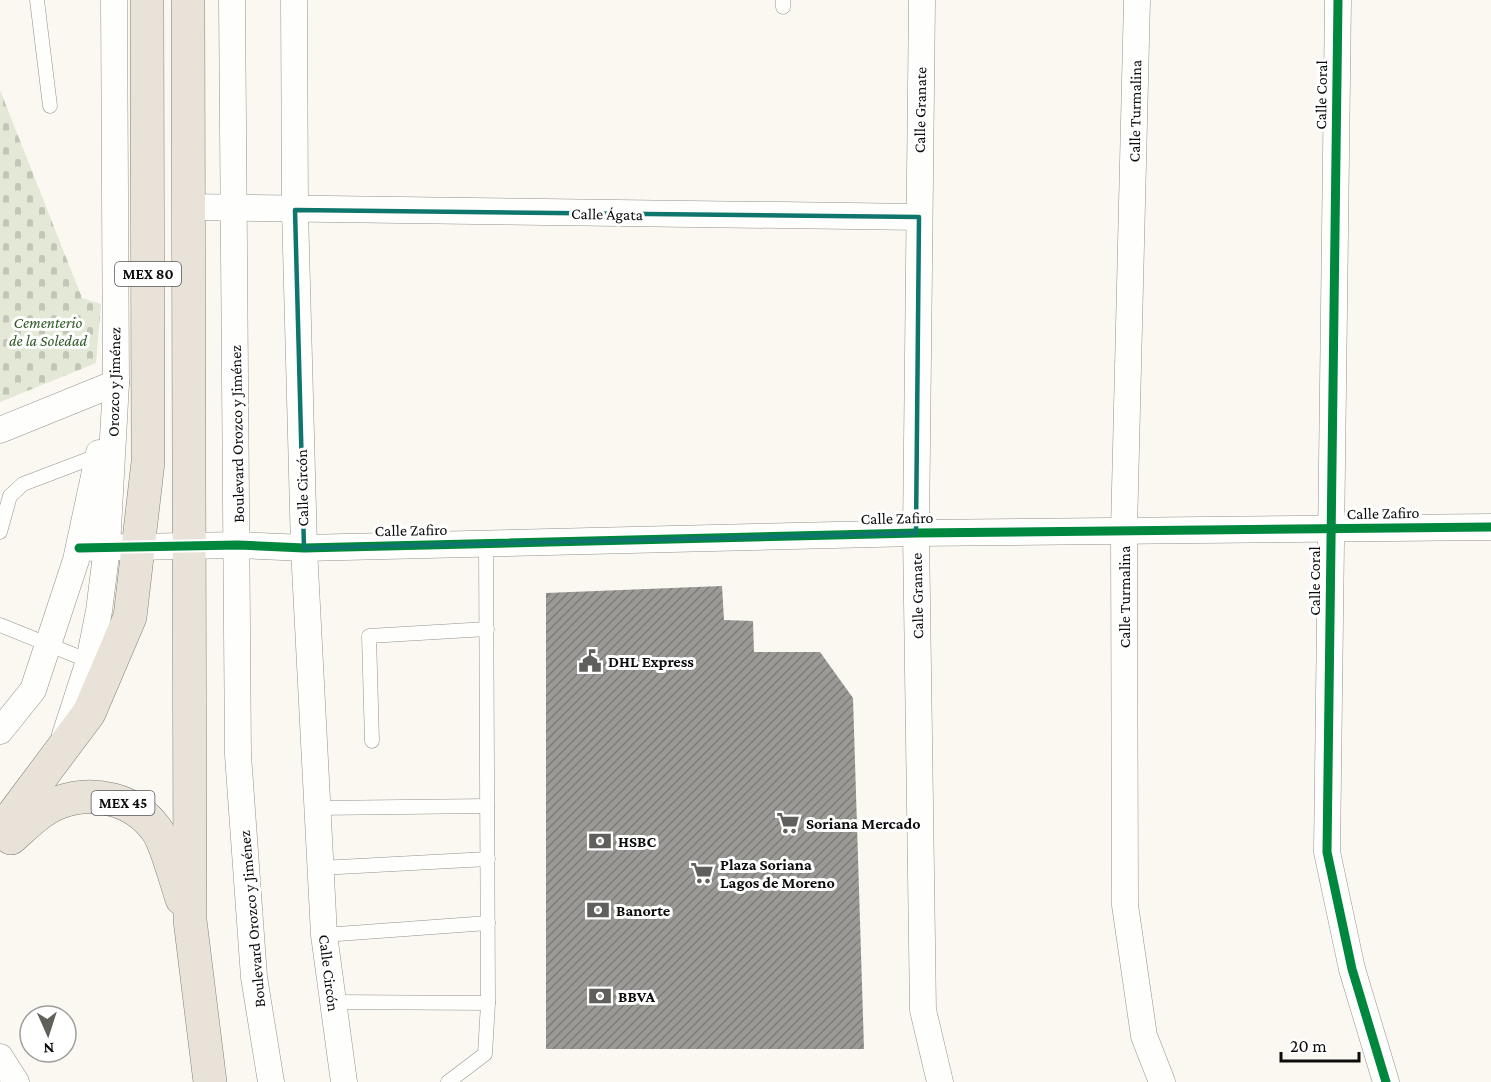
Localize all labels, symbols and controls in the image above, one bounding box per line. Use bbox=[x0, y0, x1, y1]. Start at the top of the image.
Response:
street label: Calle Turmalina bbox=[1126, 59, 1144, 162]
street label: Calle Coral bbox=[1312, 60, 1330, 130]
street label: Calle Granate bbox=[911, 67, 929, 153]
street label: Calle Ágata bbox=[571, 205, 644, 224]
road number: MEX 80 bbox=[115, 262, 181, 286]
park label: Cementerio de la Soledad bbox=[9, 314, 87, 349]
street label: Orozco y Jiménez bbox=[105, 327, 124, 437]
street label: Boulevard Orozco y Jiménez bbox=[227, 345, 248, 523]
street label: Calle Circón bbox=[293, 449, 311, 527]
street label: Calle Zafiro bbox=[1346, 504, 1420, 522]
street label: Calle Zafiro bbox=[860, 509, 934, 527]
street label: Calle Zafiro bbox=[374, 521, 448, 539]
street label: Calle Turmalina bbox=[1116, 545, 1133, 648]
street label: Calle Coral bbox=[1306, 546, 1323, 616]
street label: Calle Granate bbox=[908, 553, 926, 639]
public building icon: DHL Express bbox=[577, 648, 603, 674]
place label: DHL Express bbox=[608, 653, 694, 670]
road number: MEX 45 bbox=[92, 791, 154, 815]
supermarket icon: Soriana Mercado bbox=[775, 810, 801, 836]
place label: Soriana Mercado bbox=[806, 815, 921, 832]
bank icon: HSBC bbox=[587, 828, 613, 854]
street label: Boulevard Orozco y Jiménez bbox=[236, 829, 269, 1008]
place label: HSBC bbox=[618, 833, 656, 850]
place label: Plaza Soriana Lagos de Moreno bbox=[720, 856, 835, 891]
supermarket icon: Plaza Soriana Lagos de Moreno bbox=[689, 860, 715, 886]
bank icon: Banorte bbox=[585, 897, 611, 923]
place label: Banorte bbox=[616, 902, 671, 919]
street label: Calle Circón bbox=[316, 934, 342, 1013]
bank icon: BBVA bbox=[587, 983, 613, 1009]
place label: BBVA bbox=[618, 988, 656, 1005]
north arrow bbox=[18, 1004, 78, 1064]
scale bar bbox=[1281, 1025, 1359, 1063]
text: 20 m bbox=[1290, 1036, 1327, 1056]
text: N bbox=[43, 1040, 55, 1057]

